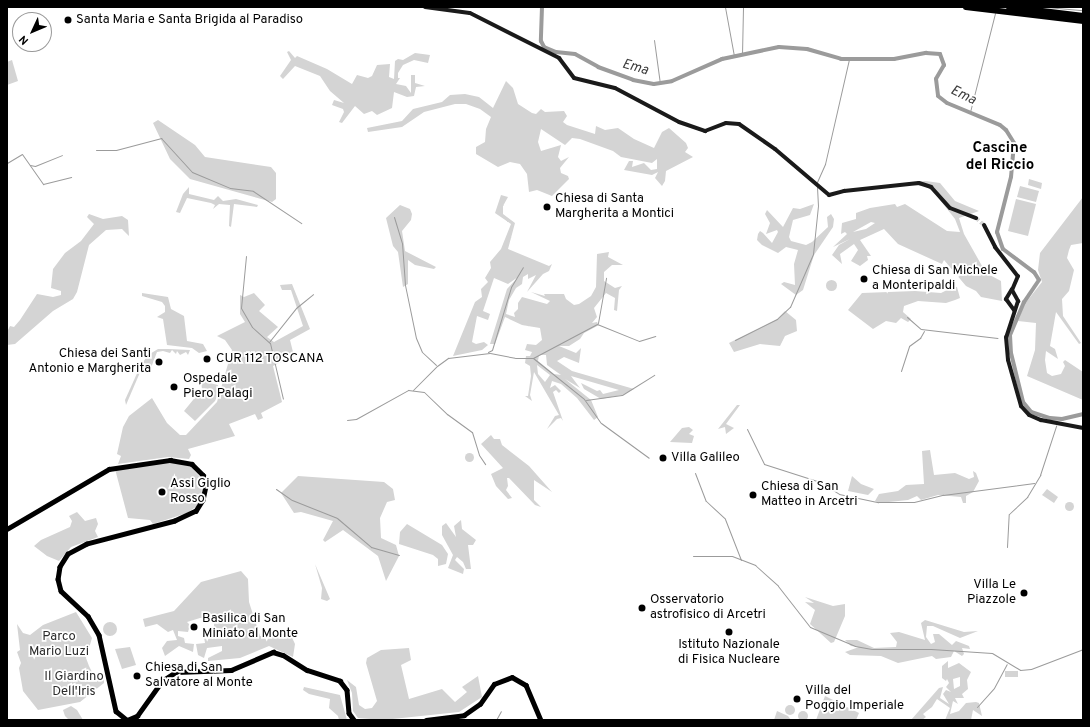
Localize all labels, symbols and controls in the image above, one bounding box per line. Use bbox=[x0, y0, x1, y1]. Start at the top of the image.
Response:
north arrow bbox=[12, 12, 52, 52]
place label: Santa Maria e Santa Brigida al Paradiso bbox=[76, 12, 303, 28]
marker: Santa Maria e Santa Brigida al Paradiso bbox=[63, 15, 73, 25]
text: N bbox=[16, 32, 32, 47]
water label: Ema bbox=[620, 56, 650, 80]
water label: Ema bbox=[947, 83, 979, 109]
district label: Cascine del Riccio bbox=[966, 139, 1034, 174]
place label: Chiesa di Santa Margherita a Montici bbox=[555, 192, 674, 223]
marker: Chiesa di Santa Margherita a Montici bbox=[542, 202, 552, 212]
place label: Chiesa di San Michele a Monteripaldi bbox=[872, 264, 998, 295]
marker: Chiesa di San Michele a Monteripaldi bbox=[859, 274, 869, 284]
place label: Chiesa dei Santi Antonio e Margherita bbox=[28, 347, 151, 378]
place label: CUR 112 TOSCANA bbox=[216, 351, 325, 367]
marker: CUR 112 TOSCANA bbox=[201, 353, 213, 365]
marker: Chiesa dei Santi Antonio e Margherita bbox=[154, 357, 164, 367]
place label: Ospedale Piero Palagi bbox=[183, 372, 252, 403]
marker: Ospedale Piero Palagi bbox=[168, 381, 180, 393]
place label: Villa Galileo bbox=[671, 450, 740, 466]
marker: Villa Galileo bbox=[658, 453, 668, 463]
place label: Assi Giglio Rosso bbox=[170, 477, 231, 508]
place label: Chiesa di San Matteo in Arcetri bbox=[761, 480, 858, 511]
marker: Assi Giglio Rosso bbox=[157, 487, 167, 497]
marker: Chiesa di San Matteo in Arcetri bbox=[748, 490, 758, 500]
place label: Villa Le Piazzole bbox=[967, 578, 1016, 609]
marker: Villa Le Piazzole bbox=[1019, 588, 1029, 598]
place label: Osservatorio astrofisico di Arcetri bbox=[650, 593, 766, 624]
marker: Osservatorio astrofisico di Arcetri bbox=[637, 603, 647, 613]
place label: Basilica di San Miniato al Monte bbox=[202, 612, 298, 643]
marker: Basilica di San Miniato al Monte bbox=[189, 622, 199, 632]
marker: Istituto Nazionale di Fisica Nucleare bbox=[724, 627, 734, 637]
park label: Parco Mario Luzi bbox=[29, 630, 89, 661]
place label: Istituto Nazionale di Fisica Nucleare bbox=[678, 638, 780, 669]
place label: Chiesa di San Salvatore al Monte bbox=[145, 661, 253, 692]
park label: Il Giardino Dell'Iris bbox=[44, 670, 104, 701]
marker: Chiesa di San Salvatore al Monte bbox=[132, 671, 142, 681]
place label: Villa del Poggio Imperiale bbox=[805, 684, 904, 715]
marker: Villa del Poggio Imperiale bbox=[792, 694, 802, 704]

